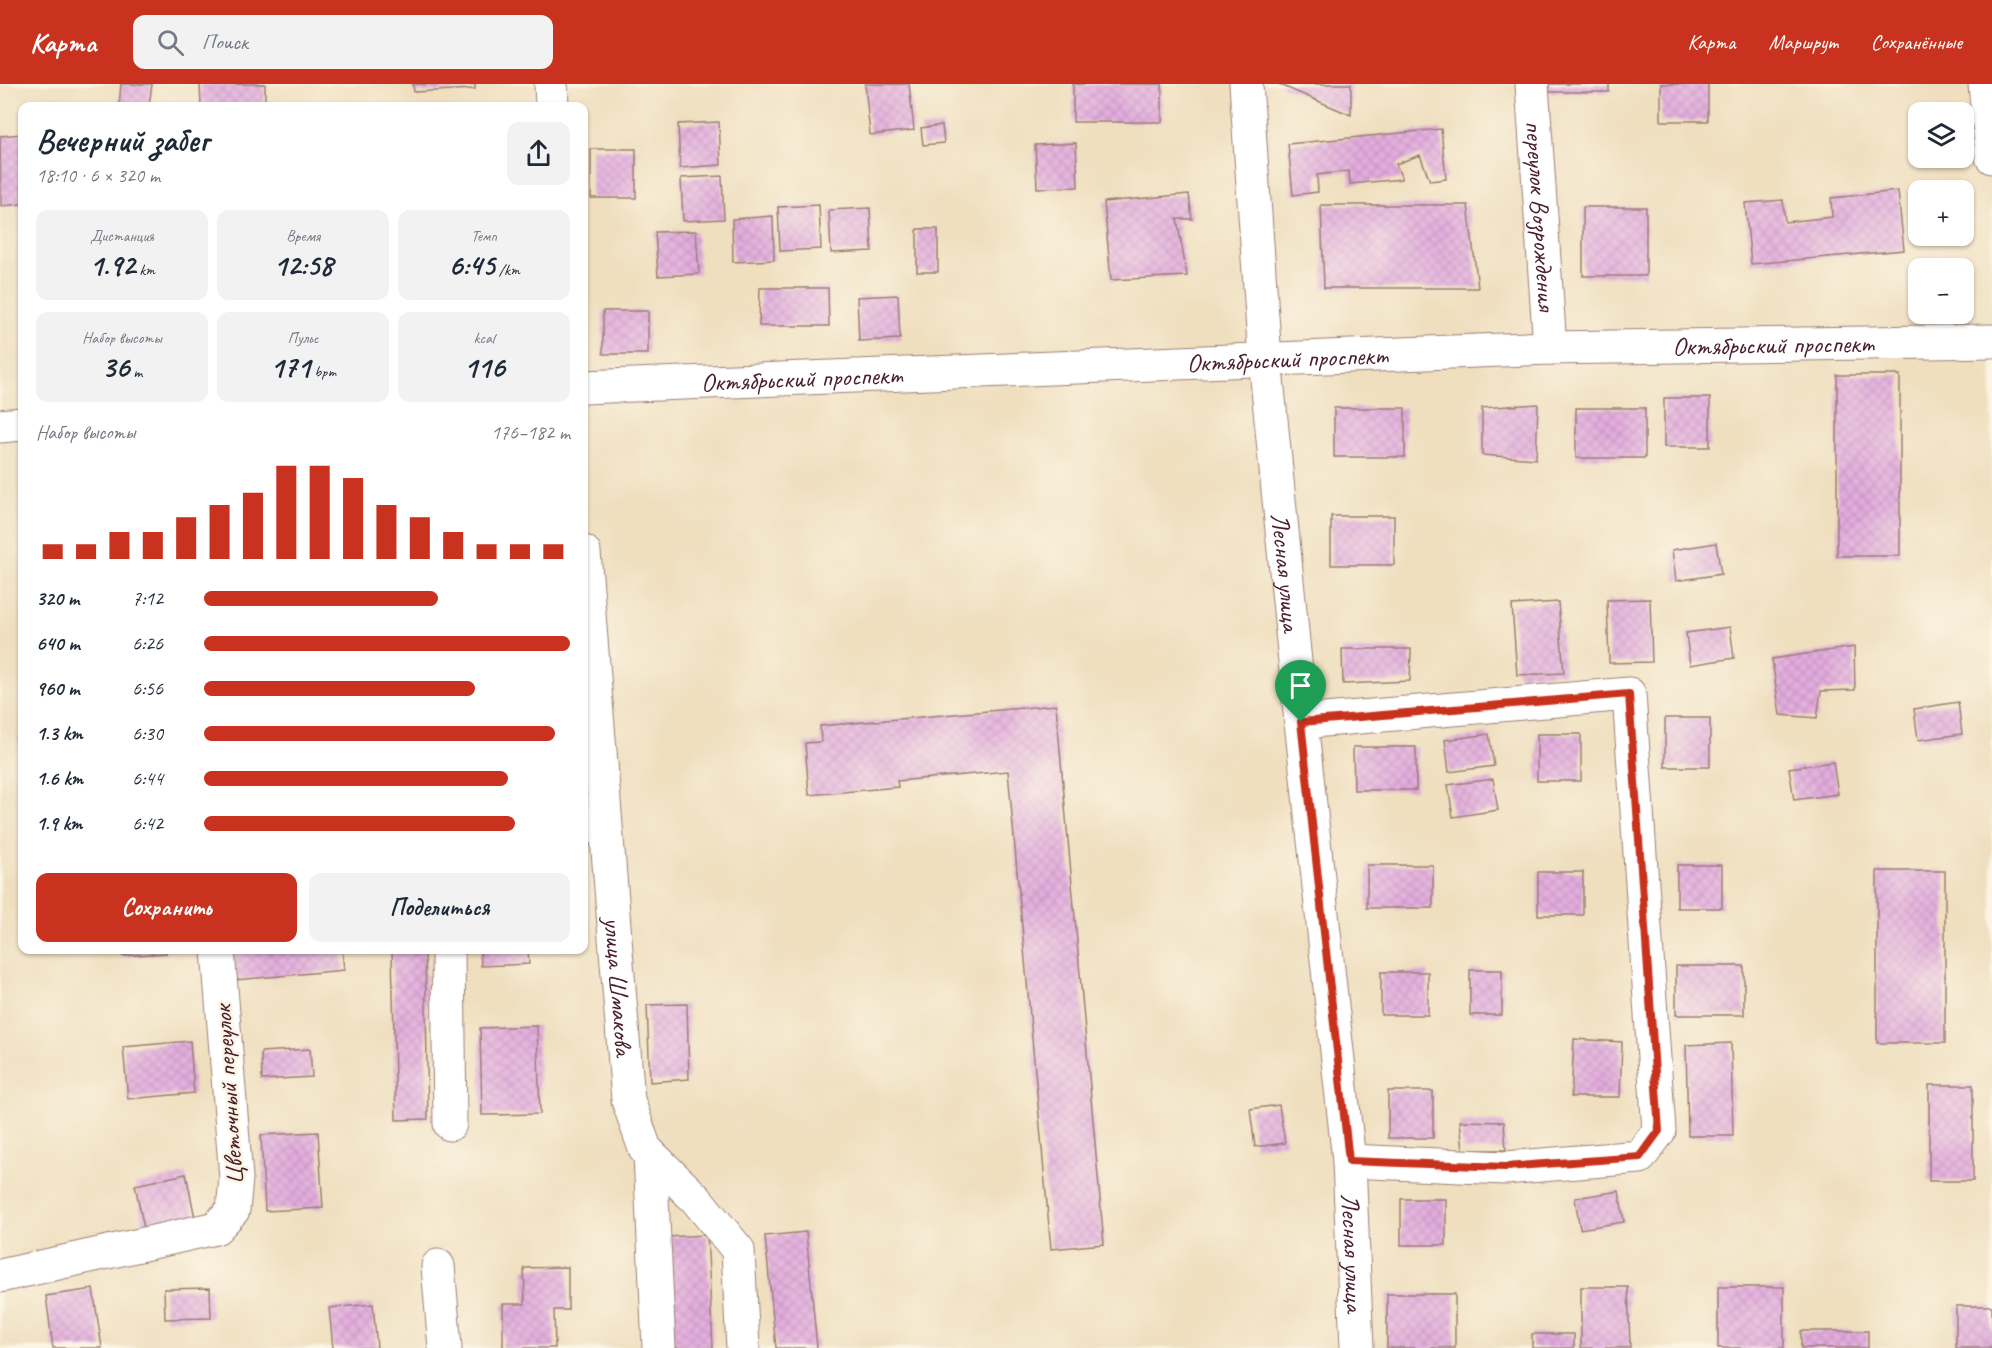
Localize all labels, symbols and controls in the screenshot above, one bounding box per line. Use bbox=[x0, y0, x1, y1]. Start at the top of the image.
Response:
search box bbox=[133, 15, 553, 69]
text: Карта bbox=[30, 25, 97, 60]
icon: search bbox=[154, 26, 187, 59]
text: Поиск bbox=[202, 28, 248, 56]
text: Карта bbox=[1687, 29, 1736, 55]
text: Маршрут bbox=[1769, 29, 1838, 55]
text: Сохранённые bbox=[1871, 29, 1962, 55]
map controls bbox=[1908, 102, 1974, 324]
button: layers bbox=[1908, 102, 1974, 168]
text: Вечерний забег bbox=[36, 119, 209, 161]
street label: переулок Возрождения bbox=[1518, 120, 1564, 314]
button: share bbox=[507, 122, 570, 185]
text: 18:10 · 6 × 320 m bbox=[36, 163, 160, 188]
button: + bbox=[1908, 180, 1974, 246]
text: Дистанция bbox=[90, 226, 154, 246]
text: Время bbox=[286, 226, 320, 246]
text: Темп bbox=[471, 226, 497, 246]
text: 1.92 bbox=[89, 246, 135, 284]
text: 12:58 bbox=[273, 246, 333, 284]
text: 6:45 bbox=[448, 246, 495, 284]
button: − bbox=[1908, 258, 1974, 324]
text: km bbox=[135, 260, 155, 280]
text: /km bbox=[495, 260, 520, 280]
street label: Октябрьский проспект bbox=[1672, 327, 1876, 363]
text: Набор высоты bbox=[82, 328, 162, 348]
text: Пульс bbox=[288, 328, 318, 348]
text: kcal bbox=[473, 328, 495, 348]
street label: Октябрьский проспект bbox=[1186, 338, 1390, 380]
text: 36 bbox=[102, 348, 129, 386]
text: 171 bbox=[270, 348, 310, 386]
text: 116 bbox=[463, 348, 505, 386]
street label: Октябрьский проспект bbox=[700, 358, 905, 399]
text: m bbox=[129, 362, 142, 382]
text: bpm bbox=[310, 362, 336, 382]
text: Набор высоты bbox=[36, 420, 135, 445]
text: 176–182 m bbox=[491, 420, 570, 445]
street label: Лесная улица bbox=[1263, 512, 1308, 636]
text: 320 m bbox=[36, 586, 79, 611]
text: 7:12 bbox=[132, 586, 163, 611]
text: 640 m bbox=[36, 631, 80, 656]
text: 6:26 bbox=[132, 631, 163, 656]
pin bbox=[1275, 660, 1326, 722]
icon: arrive bbox=[1284, 669, 1317, 702]
text: 960 m bbox=[36, 676, 79, 701]
text: 6:56 bbox=[132, 676, 163, 701]
text: 1.3 km bbox=[36, 721, 83, 746]
text: 6:30 bbox=[132, 721, 163, 746]
text: 1.6 km bbox=[36, 766, 83, 791]
text: 6:44 bbox=[132, 766, 163, 791]
text: 1.9 km bbox=[36, 811, 82, 836]
text: 6:42 bbox=[132, 811, 163, 836]
button: Сохранить bbox=[36, 873, 297, 942]
button: Поделиться bbox=[309, 873, 570, 942]
street label: улица Шмакова bbox=[596, 914, 641, 1060]
street label: Цветочный переулок bbox=[206, 1002, 251, 1186]
street label: Лесная улица bbox=[1333, 1193, 1372, 1315]

